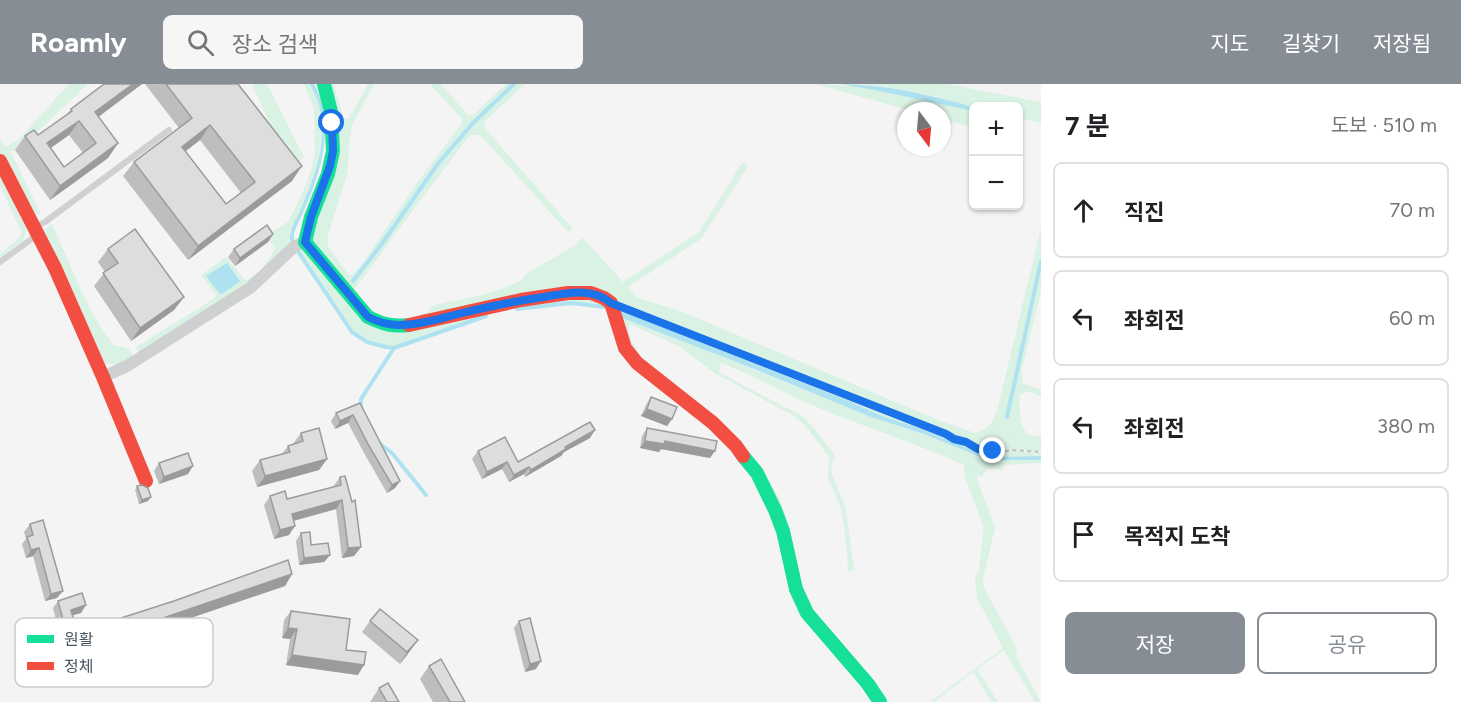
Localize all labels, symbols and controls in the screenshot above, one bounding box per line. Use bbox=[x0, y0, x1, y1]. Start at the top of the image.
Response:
search box bbox=[163, 15, 583, 69]
text: Roamly bbox=[30, 25, 127, 59]
icon: search bbox=[184, 26, 217, 59]
text: 장소 검색 bbox=[232, 31, 318, 58]
text: 지도 bbox=[1210, 31, 1249, 56]
text: 길찾기 bbox=[1282, 31, 1340, 56]
text: 저장됨 bbox=[1373, 31, 1431, 56]
north arrow bbox=[897, 102, 951, 156]
map controls bbox=[969, 102, 1023, 210]
button: + bbox=[969, 102, 1023, 156]
route start bbox=[318, 109, 344, 135]
text: 7 분 bbox=[1065, 110, 1110, 142]
text: 도보 · 510 m bbox=[1331, 113, 1437, 137]
button: − bbox=[969, 156, 1023, 210]
icon: ahead bbox=[1067, 194, 1100, 227]
text: 70 m bbox=[1389, 198, 1435, 222]
text: 직진 bbox=[1124, 199, 1164, 226]
icon: left bbox=[1067, 302, 1100, 335]
text: 60 m bbox=[1389, 306, 1435, 330]
text: 좌회전 bbox=[1124, 307, 1185, 334]
icon: left bbox=[1067, 410, 1100, 443]
text: 380 m bbox=[1377, 414, 1435, 438]
text: 좌회전 bbox=[1124, 415, 1185, 442]
route end bbox=[979, 437, 1005, 463]
icon: arrive bbox=[1067, 518, 1100, 551]
text: 목적지 도착 bbox=[1124, 523, 1230, 550]
button: 저장 bbox=[1065, 612, 1245, 674]
button: 공유 bbox=[1257, 612, 1437, 674]
legend bbox=[15, 618, 213, 687]
text: 원활 bbox=[64, 630, 94, 649]
text: 정체 bbox=[64, 657, 93, 676]

